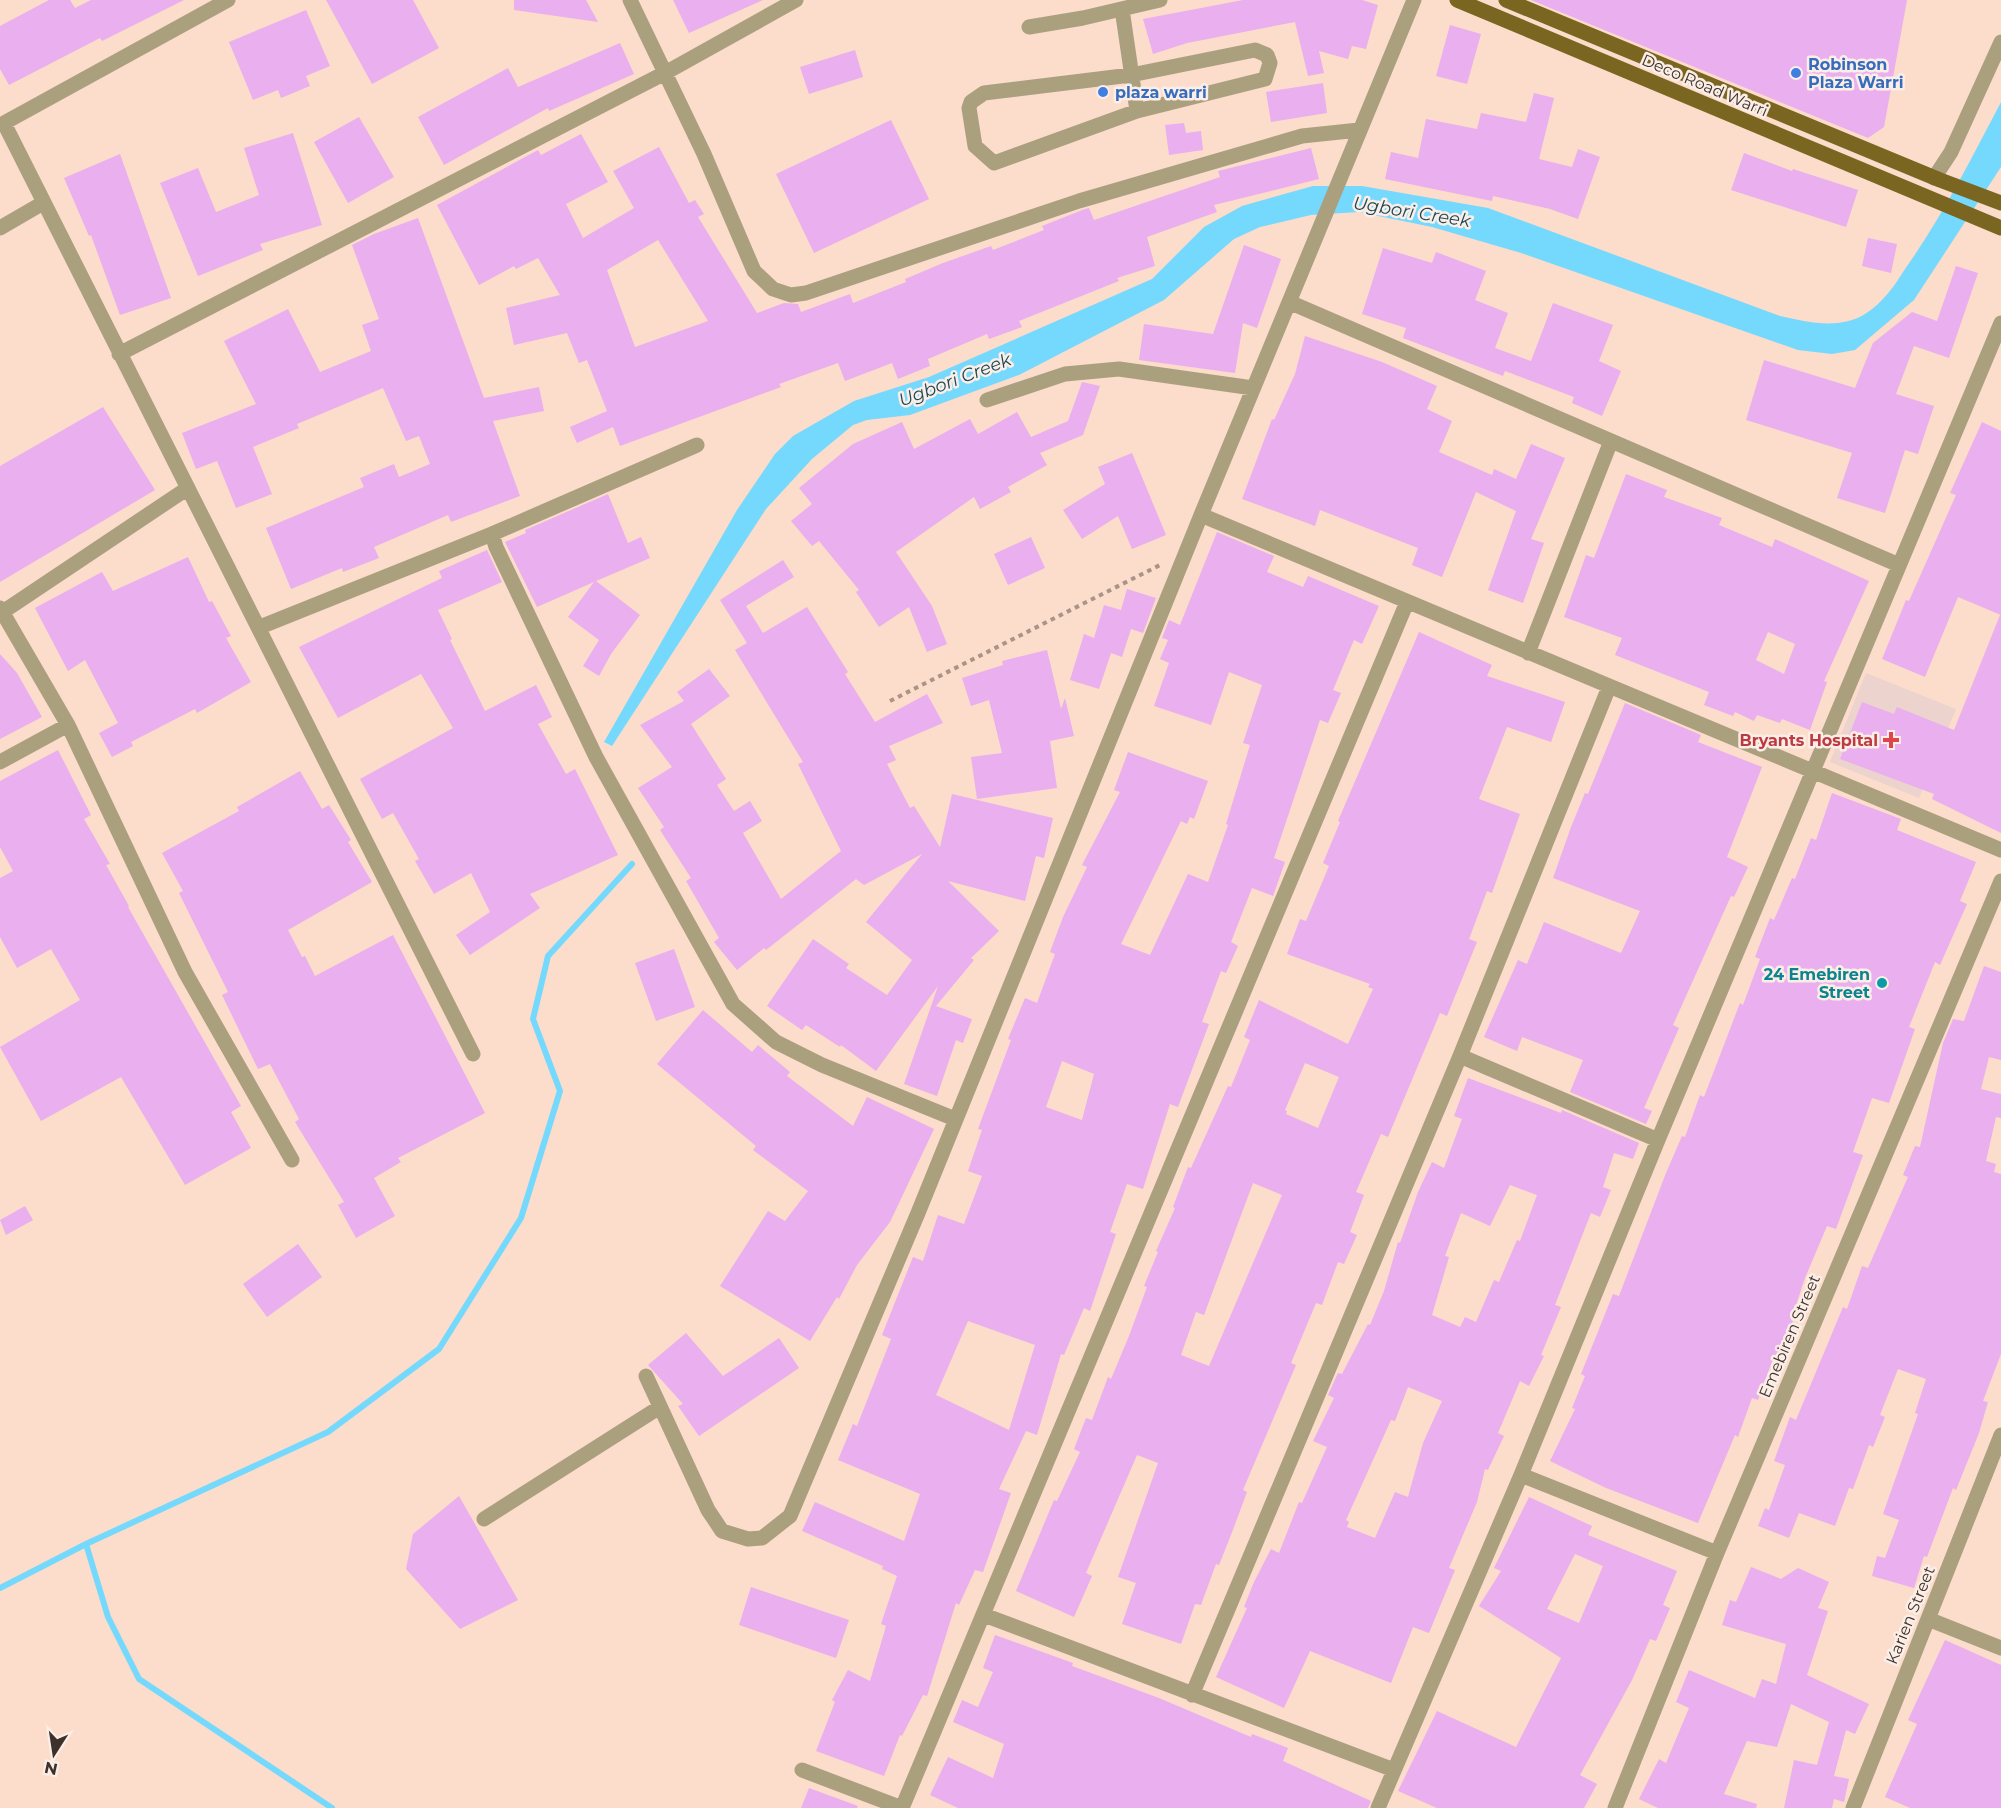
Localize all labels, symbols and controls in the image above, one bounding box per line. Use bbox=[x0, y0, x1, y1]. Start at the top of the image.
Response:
street label: Deco Road Warri bbox=[1639, 50, 1771, 121]
place label: Robinson Plaza Warri bbox=[1808, 55, 1904, 92]
marker: Robinson Plaza Warri bbox=[1789, 66, 1803, 80]
place label: plaza warri bbox=[1115, 83, 1207, 102]
marker: plaza warri bbox=[1096, 85, 1110, 99]
water label: Ugbori Creek bbox=[1352, 192, 1474, 232]
water label: Ugbori Creek bbox=[896, 348, 1016, 412]
place label: Bryants Hospital bbox=[1740, 731, 1878, 750]
marker: Bryants Hospital bbox=[1882, 731, 1900, 749]
place label: 24 Emebiren Street bbox=[1764, 965, 1870, 1002]
marker: 24 Emebiren Street bbox=[1875, 976, 1889, 990]
street label: Emebiren Street bbox=[1755, 1271, 1824, 1401]
street label: Karien Street bbox=[1882, 1563, 1939, 1667]
north arrow bbox=[24, 1724, 84, 1784]
text: N bbox=[43, 1758, 59, 1779]

